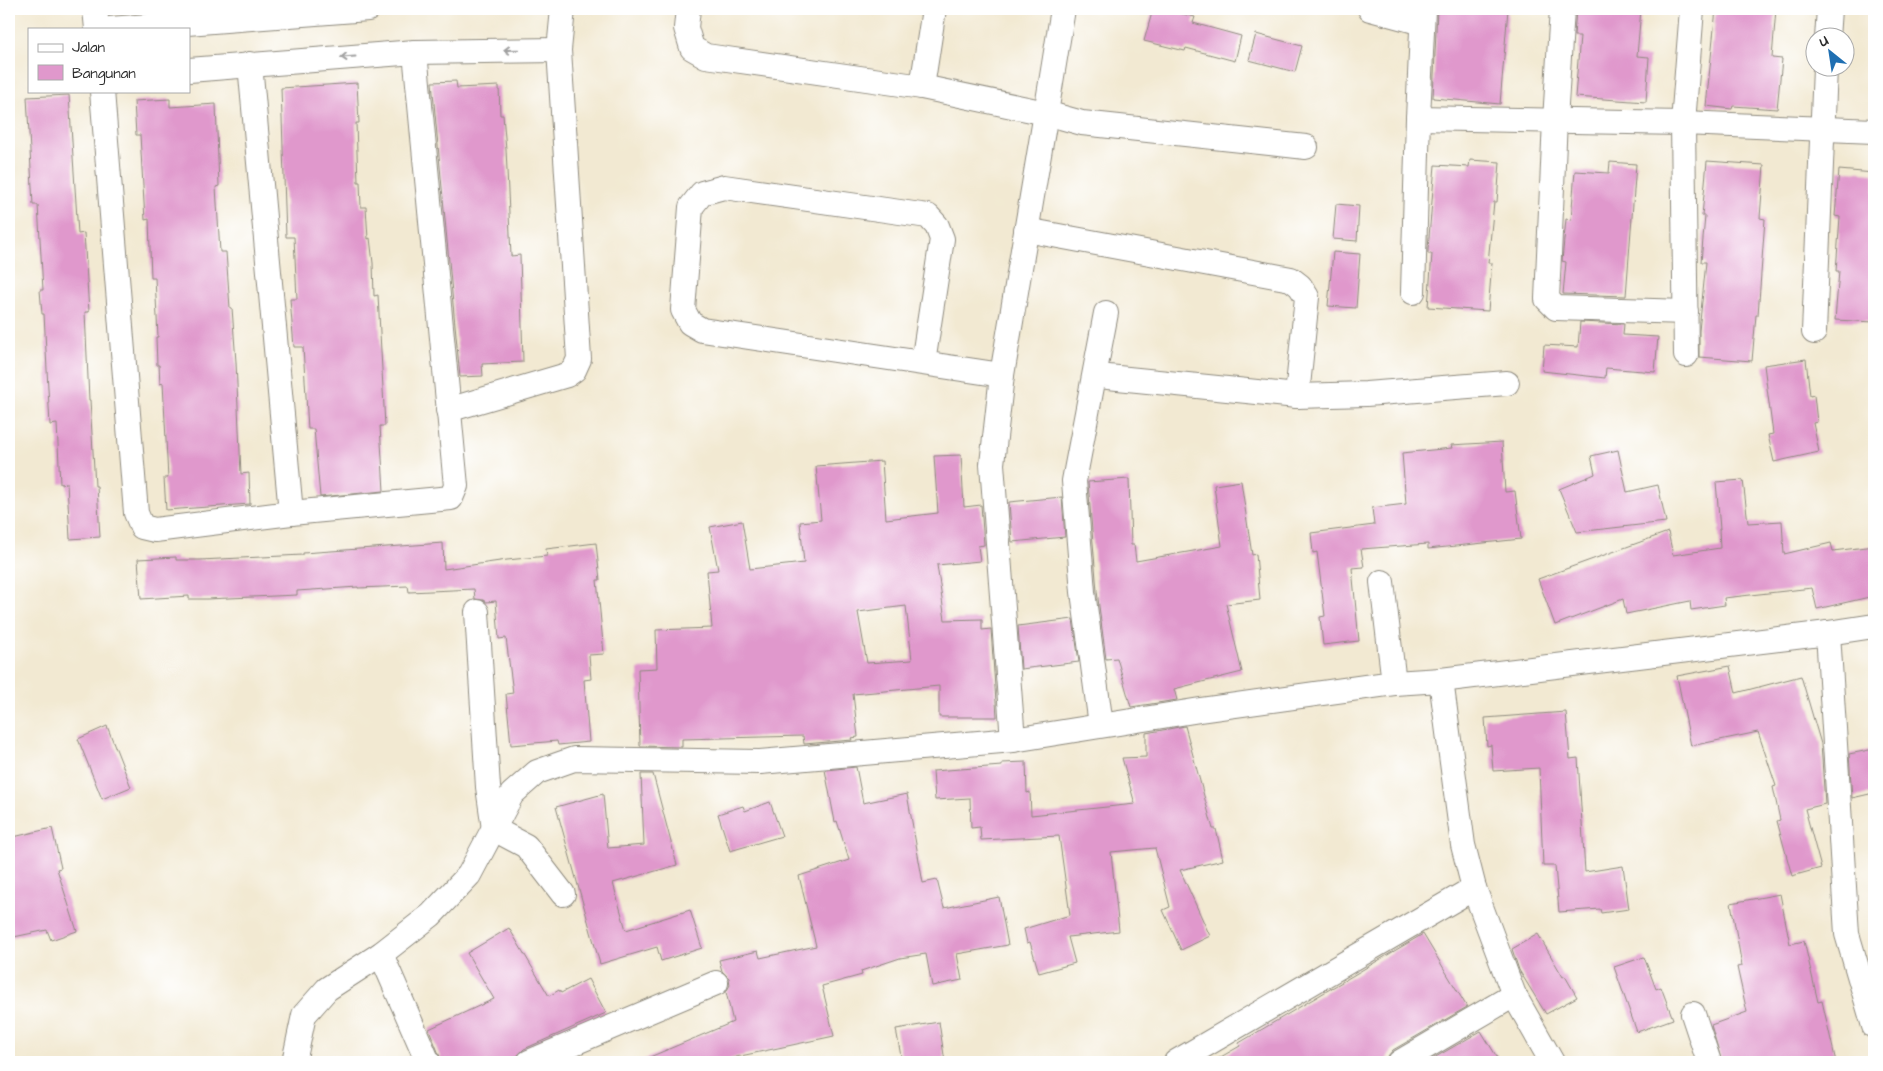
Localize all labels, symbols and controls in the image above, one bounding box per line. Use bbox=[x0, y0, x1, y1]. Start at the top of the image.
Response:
legend bbox=[28, 28, 190, 92]
north arrow bbox=[1806, 28, 1856, 78]
text: U bbox=[1816, 31, 1833, 52]
text: Jalan bbox=[72, 37, 106, 58]
one-way arrow bbox=[503, 46, 519, 55]
one-way arrow bbox=[340, 52, 356, 61]
text: Bangunan bbox=[72, 63, 136, 85]

